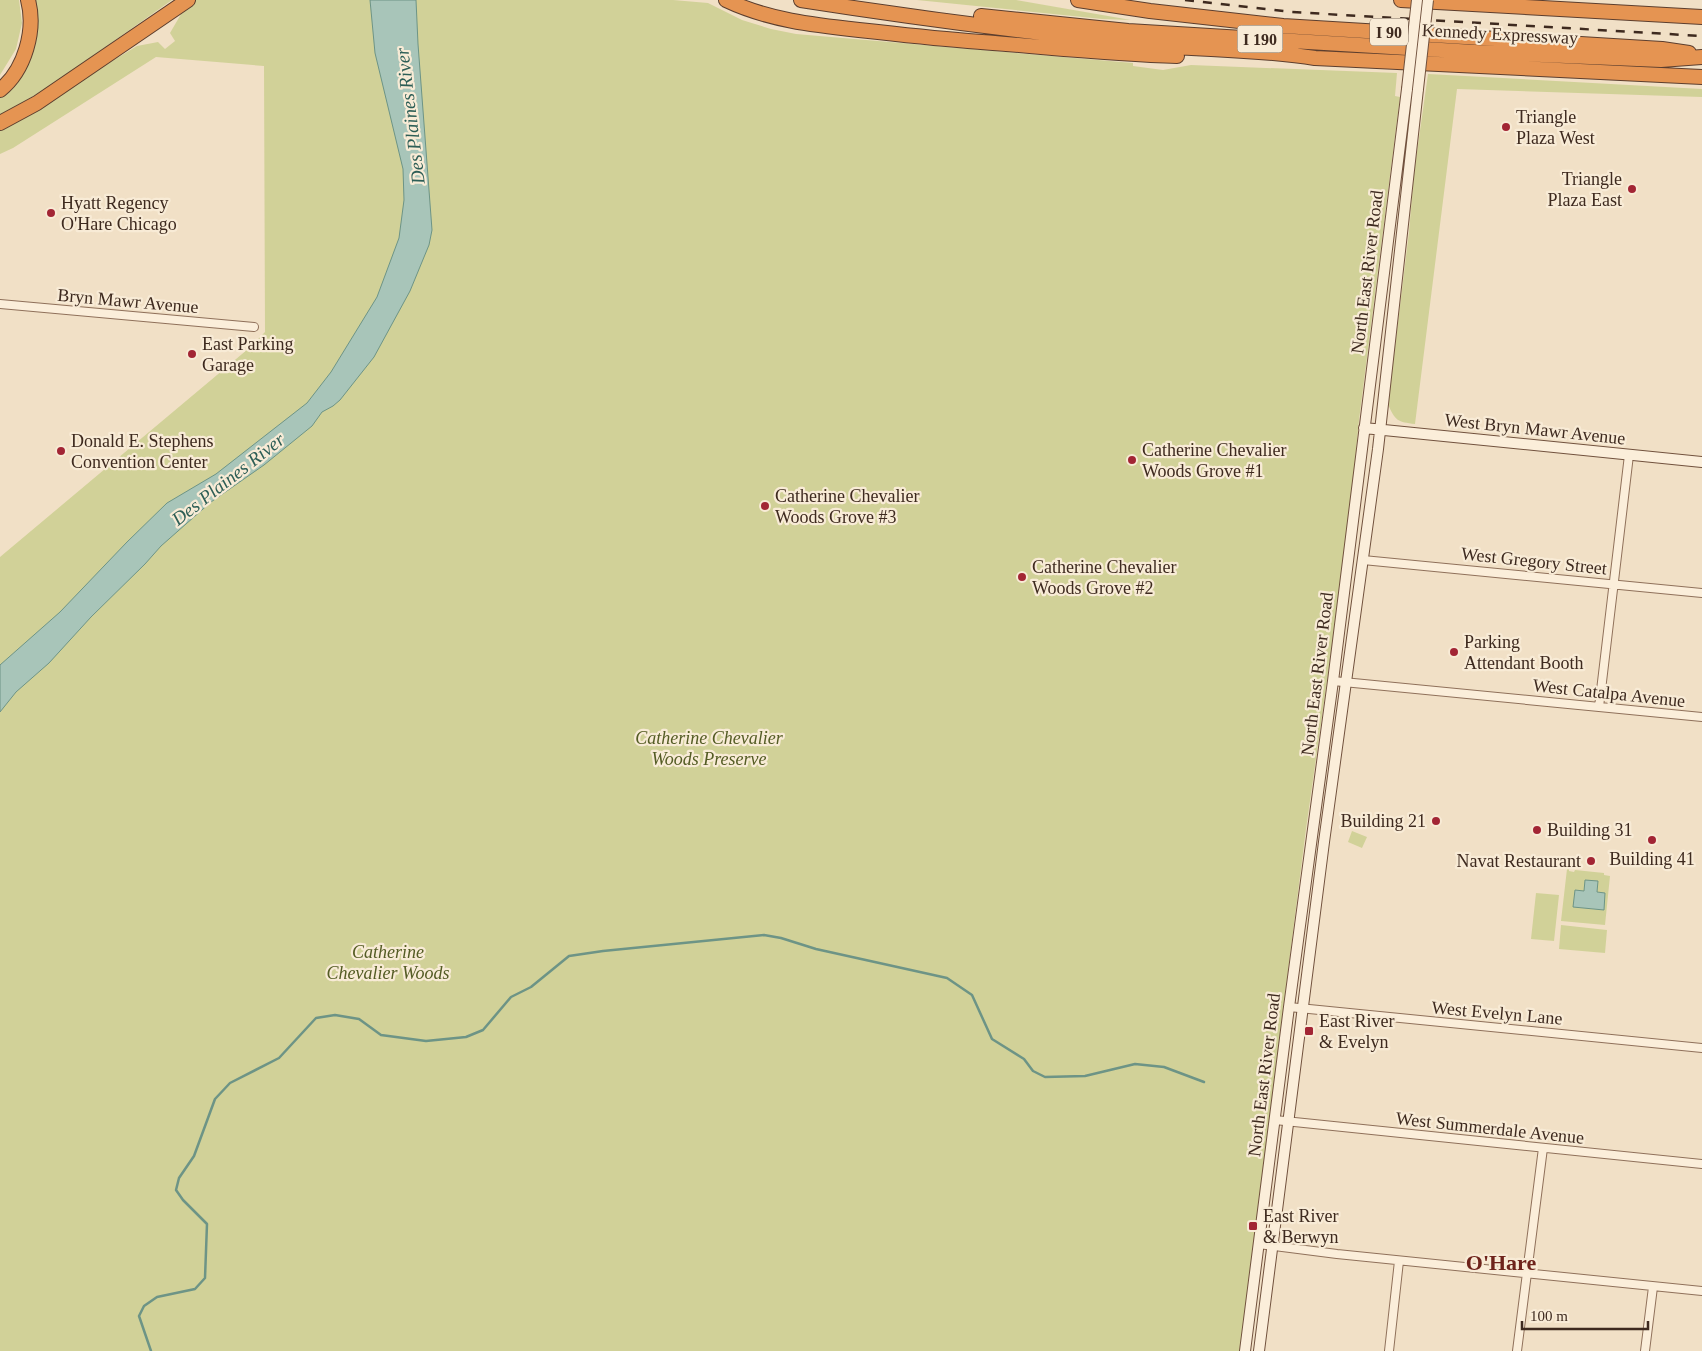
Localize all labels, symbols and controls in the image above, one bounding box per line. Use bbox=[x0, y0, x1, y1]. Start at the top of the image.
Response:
road number: I 90 bbox=[1370, 18, 1408, 46]
street label: Kennedy Expressway bbox=[1421, 20, 1579, 48]
road number: I 190 bbox=[1238, 26, 1282, 52]
water label: Des Plaines River bbox=[391, 46, 429, 186]
place label: Triangle Plaza West bbox=[1516, 107, 1595, 148]
marker: Triangle Plaza West bbox=[1500, 121, 1512, 133]
place label: Triangle Plaza East bbox=[1548, 169, 1622, 210]
marker: Triangle Plaza East bbox=[1626, 183, 1638, 195]
street label: North East River Road bbox=[1347, 189, 1387, 355]
place label: Hyatt Regency O'Hare Chicago bbox=[61, 193, 177, 234]
marker: Hyatt Regency O'Hare Chicago bbox=[45, 207, 57, 219]
street label: Bryn Mawr Avenue bbox=[57, 285, 199, 317]
place label: East Parking Garage bbox=[202, 334, 294, 375]
marker: East Parking Garage bbox=[186, 348, 198, 360]
street label: West Bryn Mawr Avenue bbox=[1444, 410, 1626, 448]
water label: Des Plaines River bbox=[167, 428, 289, 530]
place label: Donald E. Stephens Convention Center bbox=[71, 431, 213, 472]
place label: Catherine Chevalier Woods Grove #1 bbox=[1142, 440, 1286, 481]
marker: Donald E. Stephens Convention Center bbox=[55, 445, 67, 457]
marker: Catherine Chevalier Woods Grove #1 bbox=[1126, 454, 1138, 466]
place label: Catherine Chevalier Woods Grove #3 bbox=[775, 486, 919, 527]
marker: Catherine Chevalier Woods Grove #3 bbox=[759, 500, 771, 512]
street label: West Gregory Street bbox=[1460, 543, 1608, 579]
place label: Catherine Chevalier Woods Grove #2 bbox=[1032, 557, 1176, 598]
marker: Catherine Chevalier Woods Grove #2 bbox=[1016, 571, 1028, 583]
street label: North East River Road bbox=[1297, 591, 1337, 757]
place label: Parking Attendant Booth bbox=[1464, 632, 1584, 673]
marker: Parking Attendant Booth bbox=[1448, 646, 1460, 658]
street label: West Catalpa Avenue bbox=[1532, 675, 1686, 711]
park label: Catherine Chevalier Woods Preserve bbox=[635, 728, 784, 769]
place label: Building 21 bbox=[1340, 811, 1426, 831]
marker: Building 21 bbox=[1430, 815, 1442, 827]
place label: Building 31 bbox=[1547, 820, 1633, 840]
marker: Building 31 bbox=[1531, 824, 1543, 836]
marker: Building 41 bbox=[1646, 834, 1658, 846]
place label: Building 41 bbox=[1609, 849, 1695, 869]
place label: Navat Restaurant bbox=[1457, 851, 1581, 871]
marker: Navat Restaurant bbox=[1585, 855, 1597, 867]
park label: Catherine Chevalier Woods bbox=[327, 942, 449, 983]
street label: North East River Road bbox=[1244, 992, 1284, 1158]
street label: West Evelyn Lane bbox=[1431, 997, 1563, 1029]
place label: East River & Evelyn bbox=[1319, 1011, 1394, 1052]
marker: East River & Evelyn bbox=[1303, 1025, 1315, 1037]
street label: West Summerdale Avenue bbox=[1395, 1108, 1585, 1148]
place label: East River & Berwyn bbox=[1263, 1206, 1339, 1247]
marker: East River & Berwyn bbox=[1247, 1220, 1259, 1232]
district label: O'Hare bbox=[1466, 1250, 1536, 1275]
scale bar bbox=[1522, 1298, 1648, 1330]
text: 100 m bbox=[1530, 1308, 1568, 1324]

